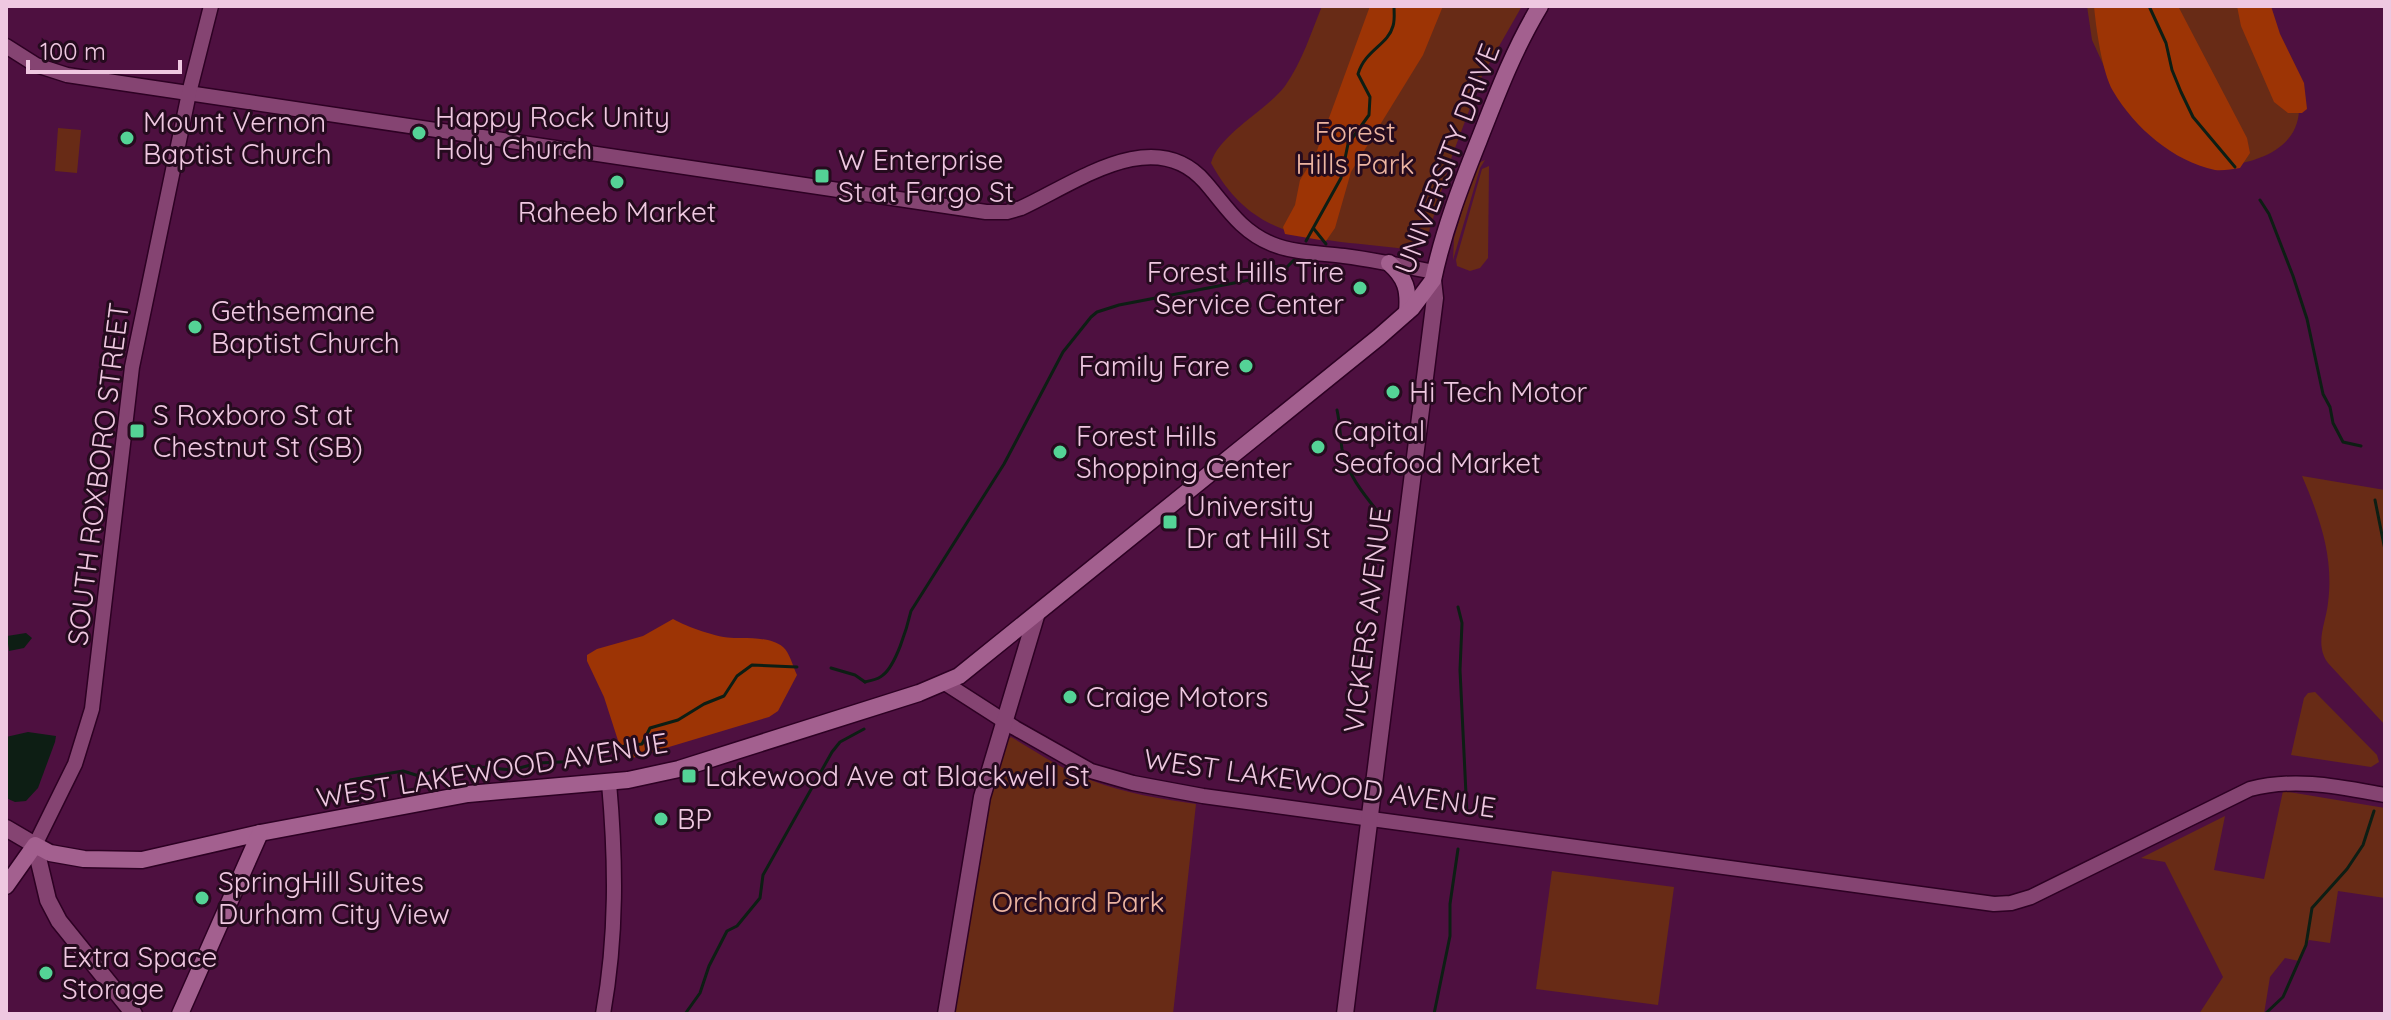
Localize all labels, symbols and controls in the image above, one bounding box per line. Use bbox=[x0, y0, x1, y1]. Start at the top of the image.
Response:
scale bar bbox=[28, 24, 180, 74]
text: 100 m bbox=[40, 36, 106, 66]
street label: UNIVERSITY DRIVE bbox=[1386, 39, 1507, 279]
place label: Happy Rock Unity Holy Church bbox=[435, 99, 670, 166]
place label: Mount Vernon Baptist Church bbox=[143, 104, 332, 171]
park label: Forest Hills Park bbox=[1295, 114, 1415, 181]
marker: Happy Rock Unity Holy Church bbox=[410, 124, 428, 142]
marker: Mount Vernon Baptist Church bbox=[118, 129, 136, 147]
place label: W Enterprise St at Fargo St bbox=[838, 142, 1014, 209]
marker: W Enterprise St at Fargo St bbox=[813, 167, 831, 185]
marker: Raheeb Market bbox=[608, 173, 626, 191]
place label: Raheeb Market bbox=[518, 194, 716, 229]
place label: Forest Hills Tire Service Center bbox=[1147, 254, 1344, 321]
marker: Forest Hills Tire Service Center bbox=[1351, 279, 1369, 297]
place label: Gethsemane Baptist Church bbox=[211, 293, 400, 360]
street label: SOUTH ROXBORO STREET bbox=[59, 300, 136, 647]
marker: Gethsemane Baptist Church bbox=[186, 318, 204, 336]
place label: Family Fare bbox=[1078, 348, 1230, 383]
marker: Family Fare bbox=[1237, 357, 1255, 375]
place label: Hi Tech Motor bbox=[1409, 374, 1588, 409]
marker: Hi Tech Motor bbox=[1384, 383, 1402, 401]
place label: S Roxboro St at Chestnut St (SB) bbox=[153, 397, 363, 464]
place label: Capital Seafood Market bbox=[1334, 413, 1541, 480]
place label: Forest Hills Shopping Center bbox=[1076, 418, 1292, 485]
marker: S Roxboro St at Chestnut St (SB) bbox=[128, 422, 146, 440]
marker: Capital Seafood Market bbox=[1309, 438, 1327, 456]
marker: Forest Hills Shopping Center bbox=[1051, 443, 1069, 461]
place label: University Dr at Hill St bbox=[1186, 488, 1331, 555]
street label: VICKERS AVENUE bbox=[1335, 505, 1398, 735]
marker: University Dr at Hill St bbox=[1161, 513, 1179, 531]
place label: Craige Motors bbox=[1086, 679, 1268, 714]
marker: Craige Motors bbox=[1061, 688, 1079, 706]
street label: WEST LAKEWOOD AVENUE bbox=[314, 724, 670, 815]
street label: WEST LAKEWOOD AVENUE bbox=[1142, 740, 1498, 825]
place label: Lakewood Ave at Blackwell St bbox=[705, 758, 1090, 793]
marker: Lakewood Ave at Blackwell St bbox=[680, 767, 698, 785]
place label: BP bbox=[677, 801, 712, 836]
marker: BP bbox=[652, 810, 670, 828]
place label: SpringHill Suites Durham City View bbox=[218, 864, 450, 931]
park label: Orchard Park bbox=[991, 884, 1165, 919]
marker: SpringHill Suites Durham City View bbox=[193, 889, 211, 907]
place label: Extra Space Storage bbox=[62, 939, 217, 1006]
marker: Extra Space Storage bbox=[37, 964, 55, 982]

